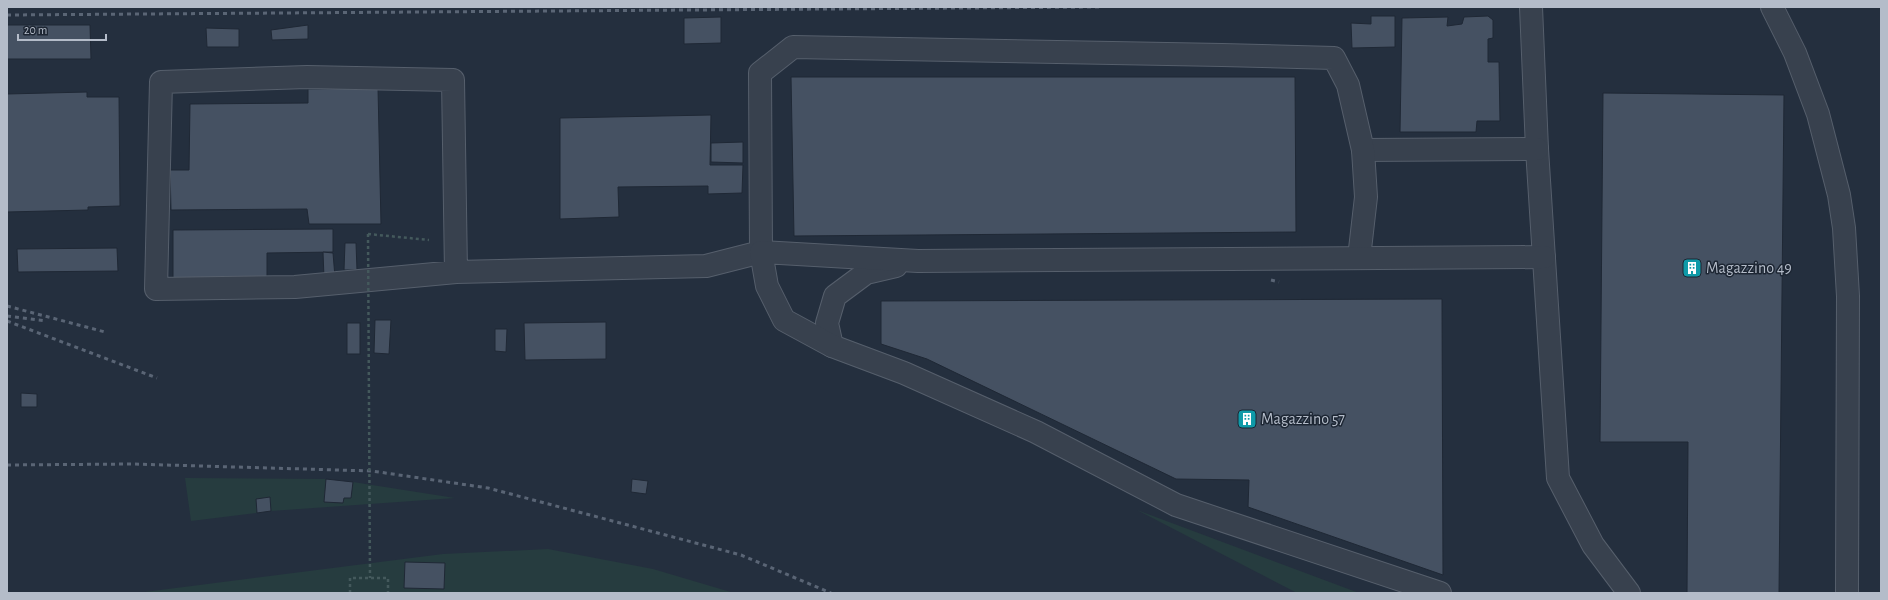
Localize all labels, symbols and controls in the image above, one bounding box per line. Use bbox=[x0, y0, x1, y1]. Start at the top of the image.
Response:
scale bar bbox=[18, 16, 106, 42]
text: 20 m bbox=[24, 24, 47, 36]
building icon: Magazzino 49 bbox=[1681, 257, 1703, 279]
place label: Magazzino 49 bbox=[1706, 260, 1792, 276]
building icon: Magazzino 57 bbox=[1236, 408, 1258, 430]
place label: Magazzino 57 bbox=[1261, 411, 1345, 427]

